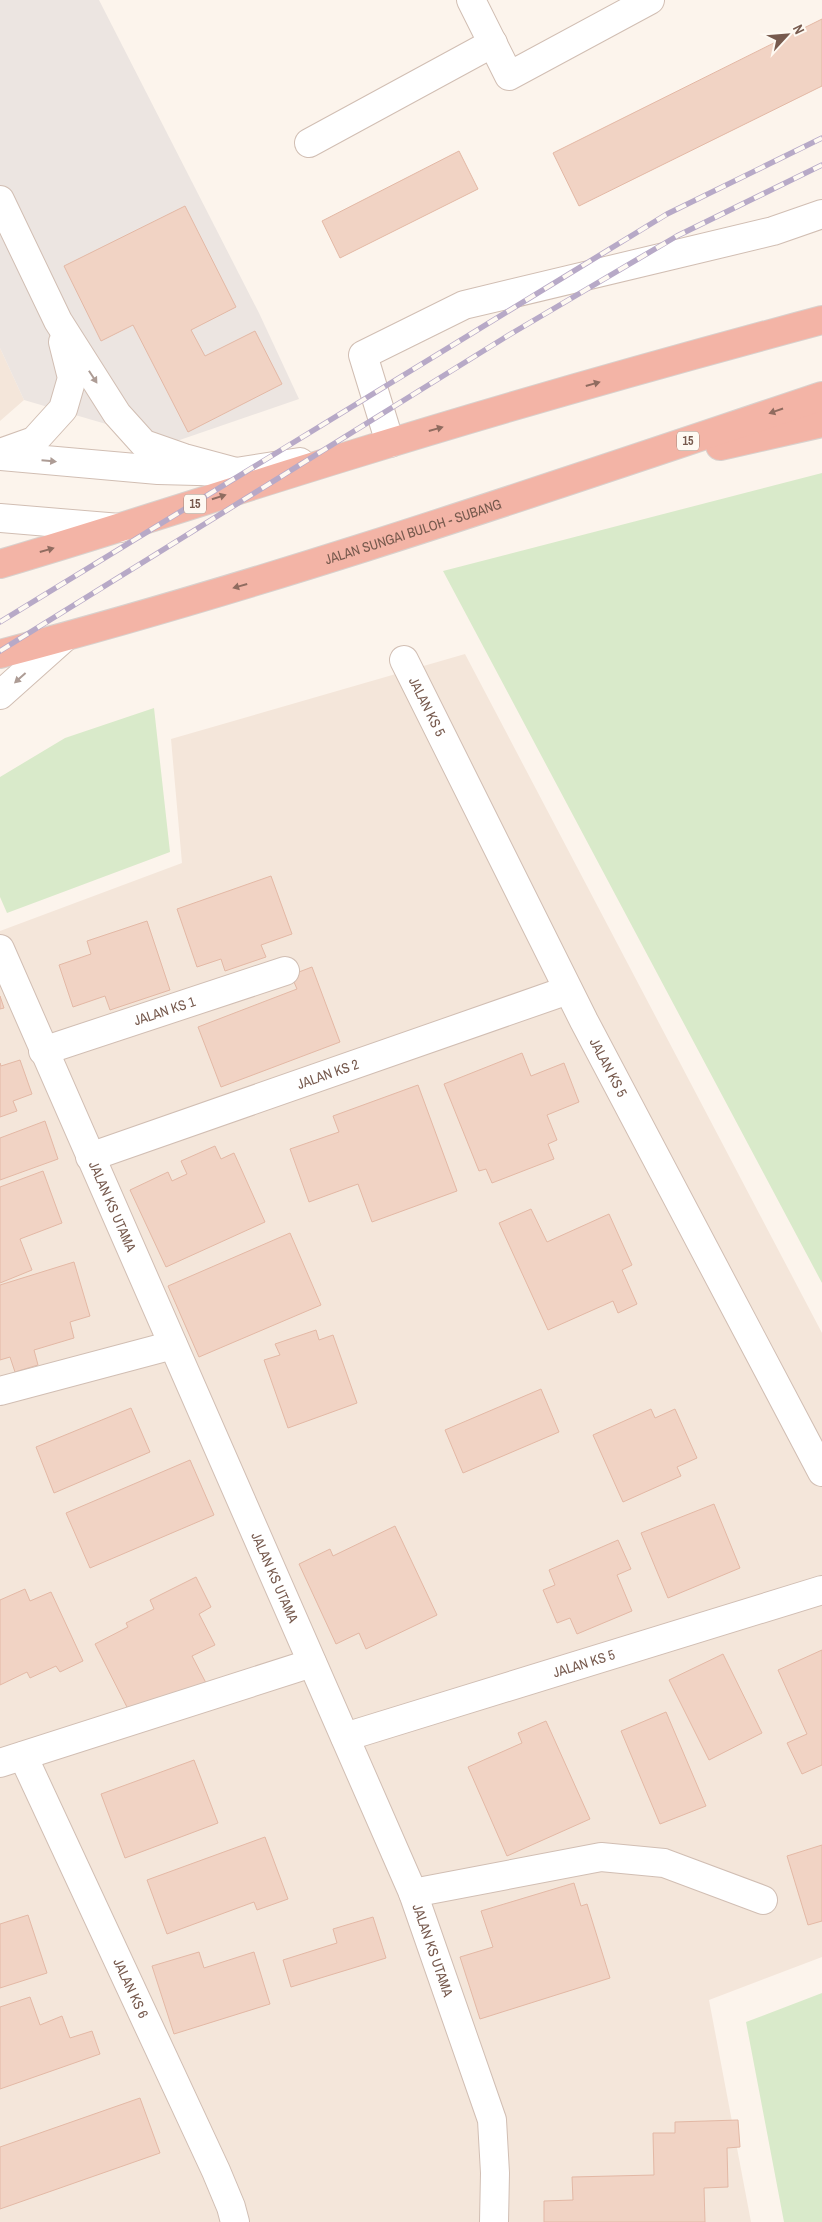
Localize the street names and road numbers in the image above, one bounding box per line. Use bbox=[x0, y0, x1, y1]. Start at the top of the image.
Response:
road number: 15 bbox=[677, 432, 699, 451]
road number: 15 bbox=[184, 494, 206, 514]
street label: JALAN SUNGAI BULOH - SUBANG bbox=[323, 495, 504, 568]
street label: JALAN KS 5 bbox=[405, 674, 450, 739]
street label: JALAN KS 1 bbox=[131, 992, 198, 1029]
street label: JALAN KS 5 bbox=[586, 1035, 631, 1100]
street label: JALAN KS 2 bbox=[295, 1055, 361, 1093]
street label: JALAN KS UTAMA bbox=[85, 1158, 140, 1255]
street label: JALAN KS UTAMA bbox=[247, 1529, 303, 1626]
street label: JALAN KS 5 bbox=[551, 1645, 617, 1681]
street label: JALAN KS UTAMA bbox=[408, 1902, 457, 1999]
street label: JALAN KS 6 bbox=[109, 1955, 153, 2021]

